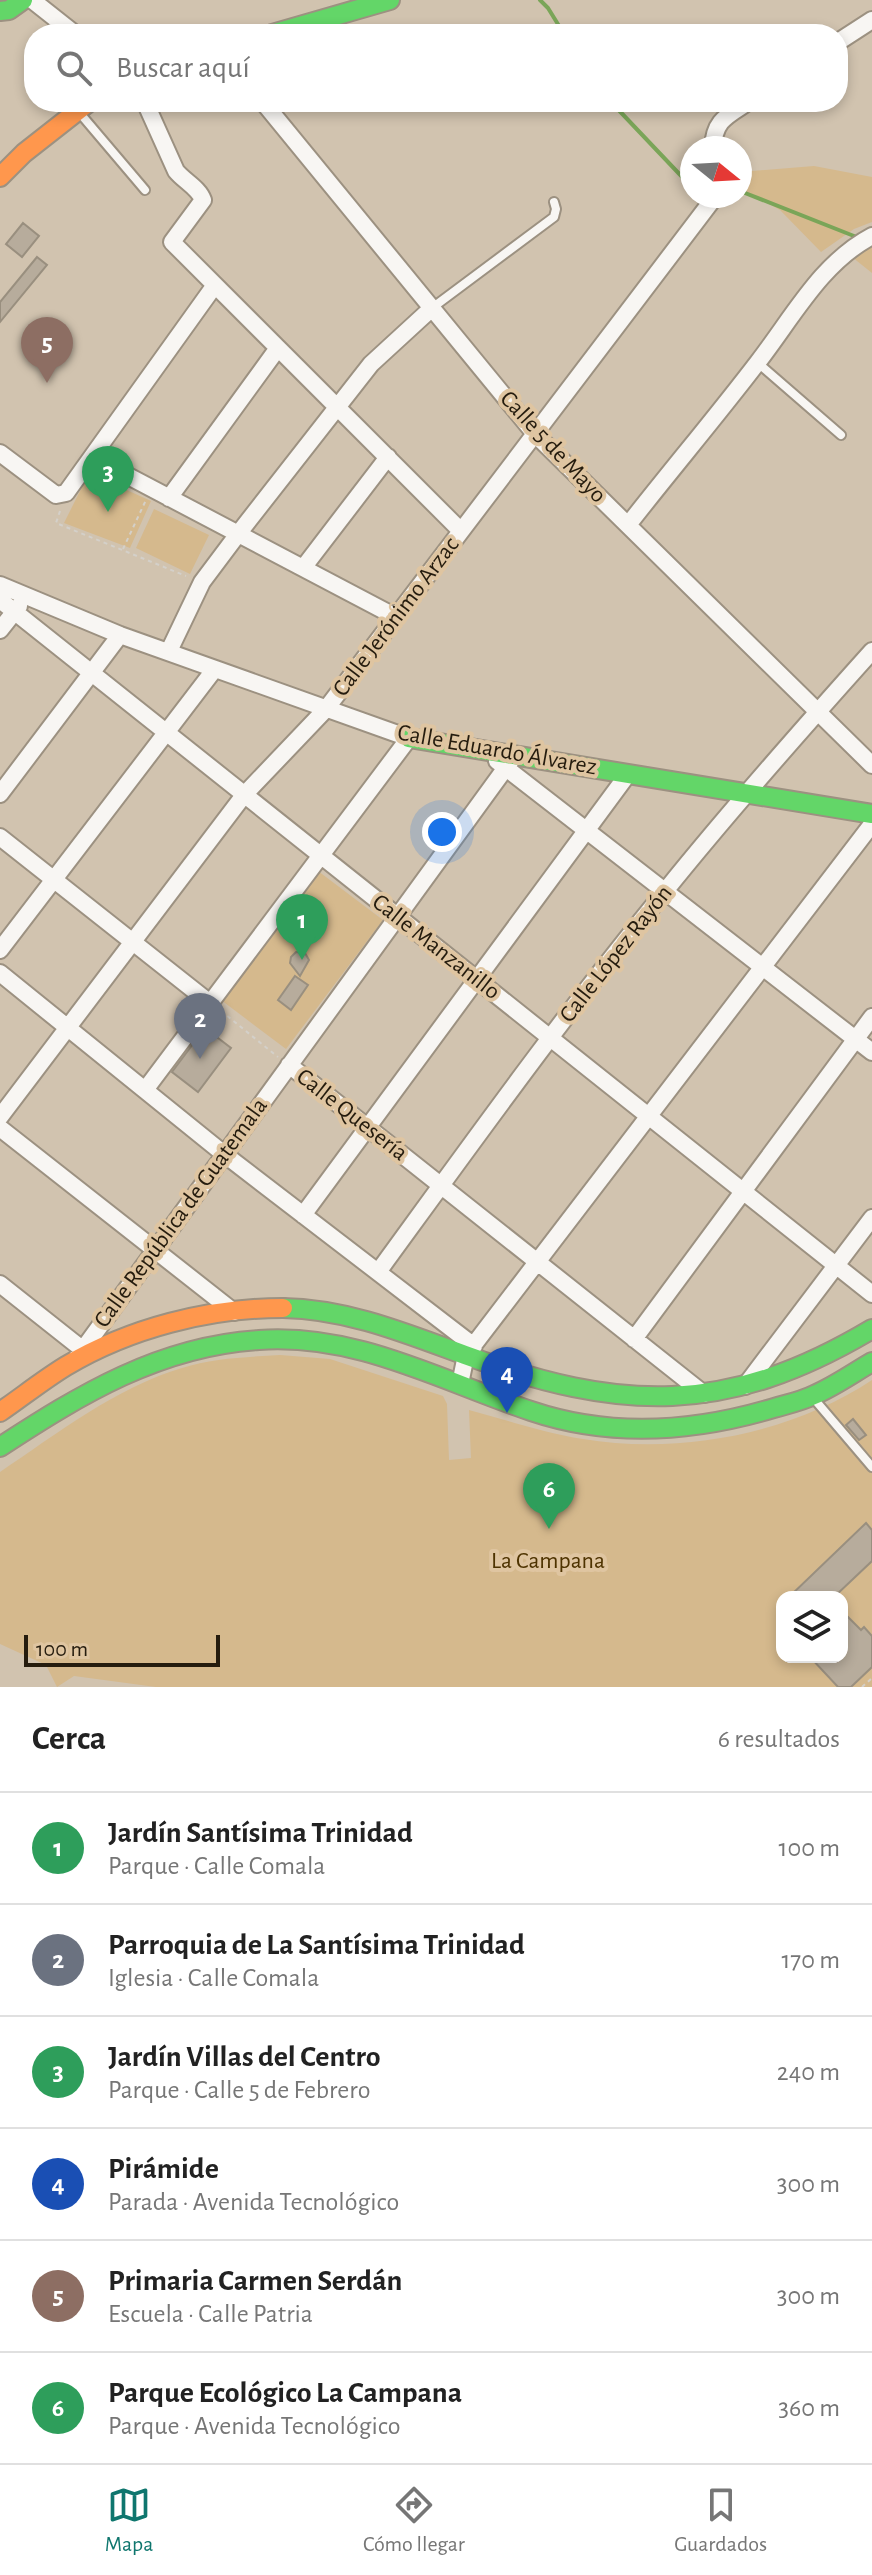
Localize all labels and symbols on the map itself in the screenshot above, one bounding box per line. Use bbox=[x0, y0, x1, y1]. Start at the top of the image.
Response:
north arrow bbox=[680, 136, 752, 208]
pin: 5 bbox=[21, 317, 73, 383]
street label: Calle 5 de Mayo bbox=[495, 386, 611, 508]
pin: 3 bbox=[82, 446, 134, 512]
street label: Calle Jerónimo Arzac bbox=[329, 533, 463, 701]
street label: Calle Eduardo Álvarez bbox=[396, 719, 599, 779]
your location bbox=[422, 812, 462, 852]
street label: Calle López Rayón bbox=[555, 881, 677, 1027]
street label: Calle Manzanillo bbox=[368, 890, 504, 1004]
pin: 1 bbox=[276, 894, 328, 960]
pin: 2 bbox=[174, 993, 226, 1059]
street label: Calle Quesería bbox=[292, 1064, 412, 1166]
street label: Calle República de Guatemala bbox=[90, 1094, 272, 1332]
pin: 4 bbox=[481, 1347, 533, 1413]
pin: 6 bbox=[523, 1463, 575, 1529]
park label: La Campana bbox=[491, 1549, 605, 1573]
scale bar bbox=[24, 1631, 220, 1667]

